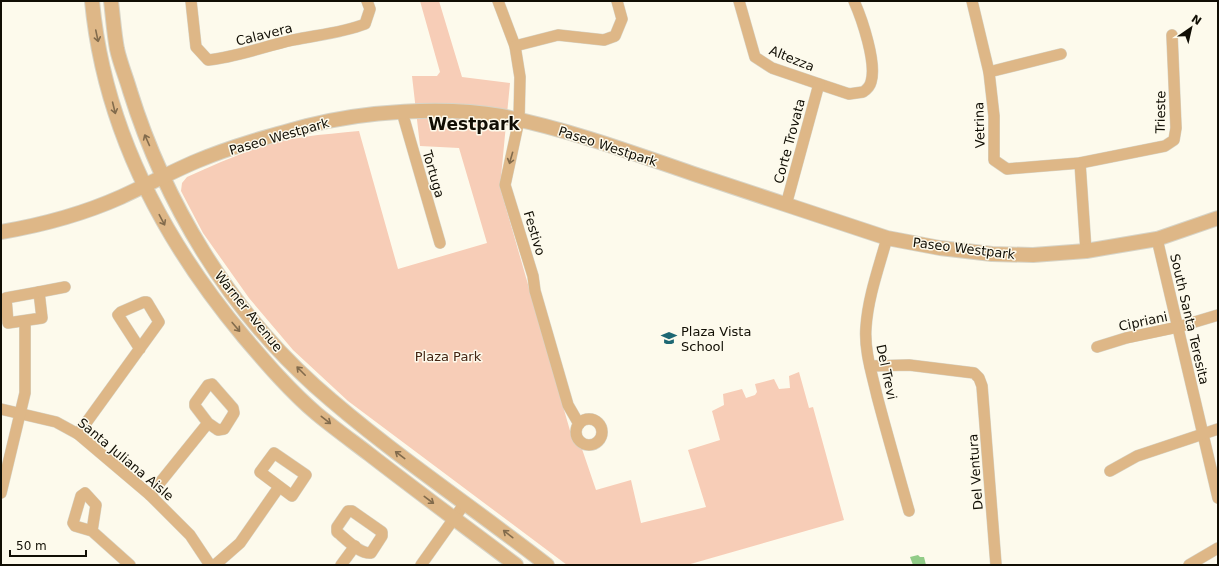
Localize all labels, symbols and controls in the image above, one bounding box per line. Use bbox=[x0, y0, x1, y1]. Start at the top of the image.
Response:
north arrow bbox=[1171, 8, 1211, 48]
text: N bbox=[1189, 12, 1204, 28]
street label: Calavera bbox=[234, 20, 294, 49]
one-way arrow bbox=[93, 29, 101, 42]
street label: Altezza bbox=[767, 43, 817, 74]
street label: Trieste bbox=[1153, 90, 1168, 135]
street label: Corte Trovata bbox=[771, 97, 808, 185]
one-way arrow bbox=[110, 101, 118, 114]
street label: Vetrina bbox=[971, 102, 988, 148]
district label: Westpark bbox=[428, 114, 520, 134]
street label: Paseo Westpark bbox=[227, 115, 331, 158]
street label: Paseo Westpark bbox=[556, 123, 660, 170]
one-way arrow bbox=[143, 135, 151, 147]
street label: Tortuga bbox=[419, 148, 447, 200]
one-way arrow bbox=[507, 151, 514, 164]
street label: Festivo bbox=[521, 209, 548, 257]
one-way arrow bbox=[159, 214, 166, 226]
street label: Paseo Westpark bbox=[912, 235, 1016, 262]
street label: South Santa Teresita bbox=[1167, 252, 1212, 386]
street label: Warner Avenue bbox=[212, 268, 286, 355]
street label: Cipriani bbox=[1117, 309, 1169, 334]
one-way arrow bbox=[231, 322, 240, 332]
place label: Plaza Vista School bbox=[681, 324, 751, 354]
school or university icon: Plaza Vista School bbox=[660, 329, 678, 347]
street label: Del Trevi bbox=[873, 343, 900, 401]
park label: Plaza Park bbox=[415, 349, 482, 364]
one-way arrow bbox=[296, 366, 306, 376]
street label: Santa Juliana Aisle bbox=[75, 415, 177, 504]
one-way arrow bbox=[320, 416, 331, 425]
street label: Del Ventura bbox=[965, 433, 986, 511]
one-way arrow bbox=[395, 451, 406, 459]
one-way arrow bbox=[423, 496, 434, 504]
one-way arrow bbox=[502, 530, 513, 538]
scale bar bbox=[10, 532, 86, 558]
text: 50 m bbox=[16, 539, 47, 553]

